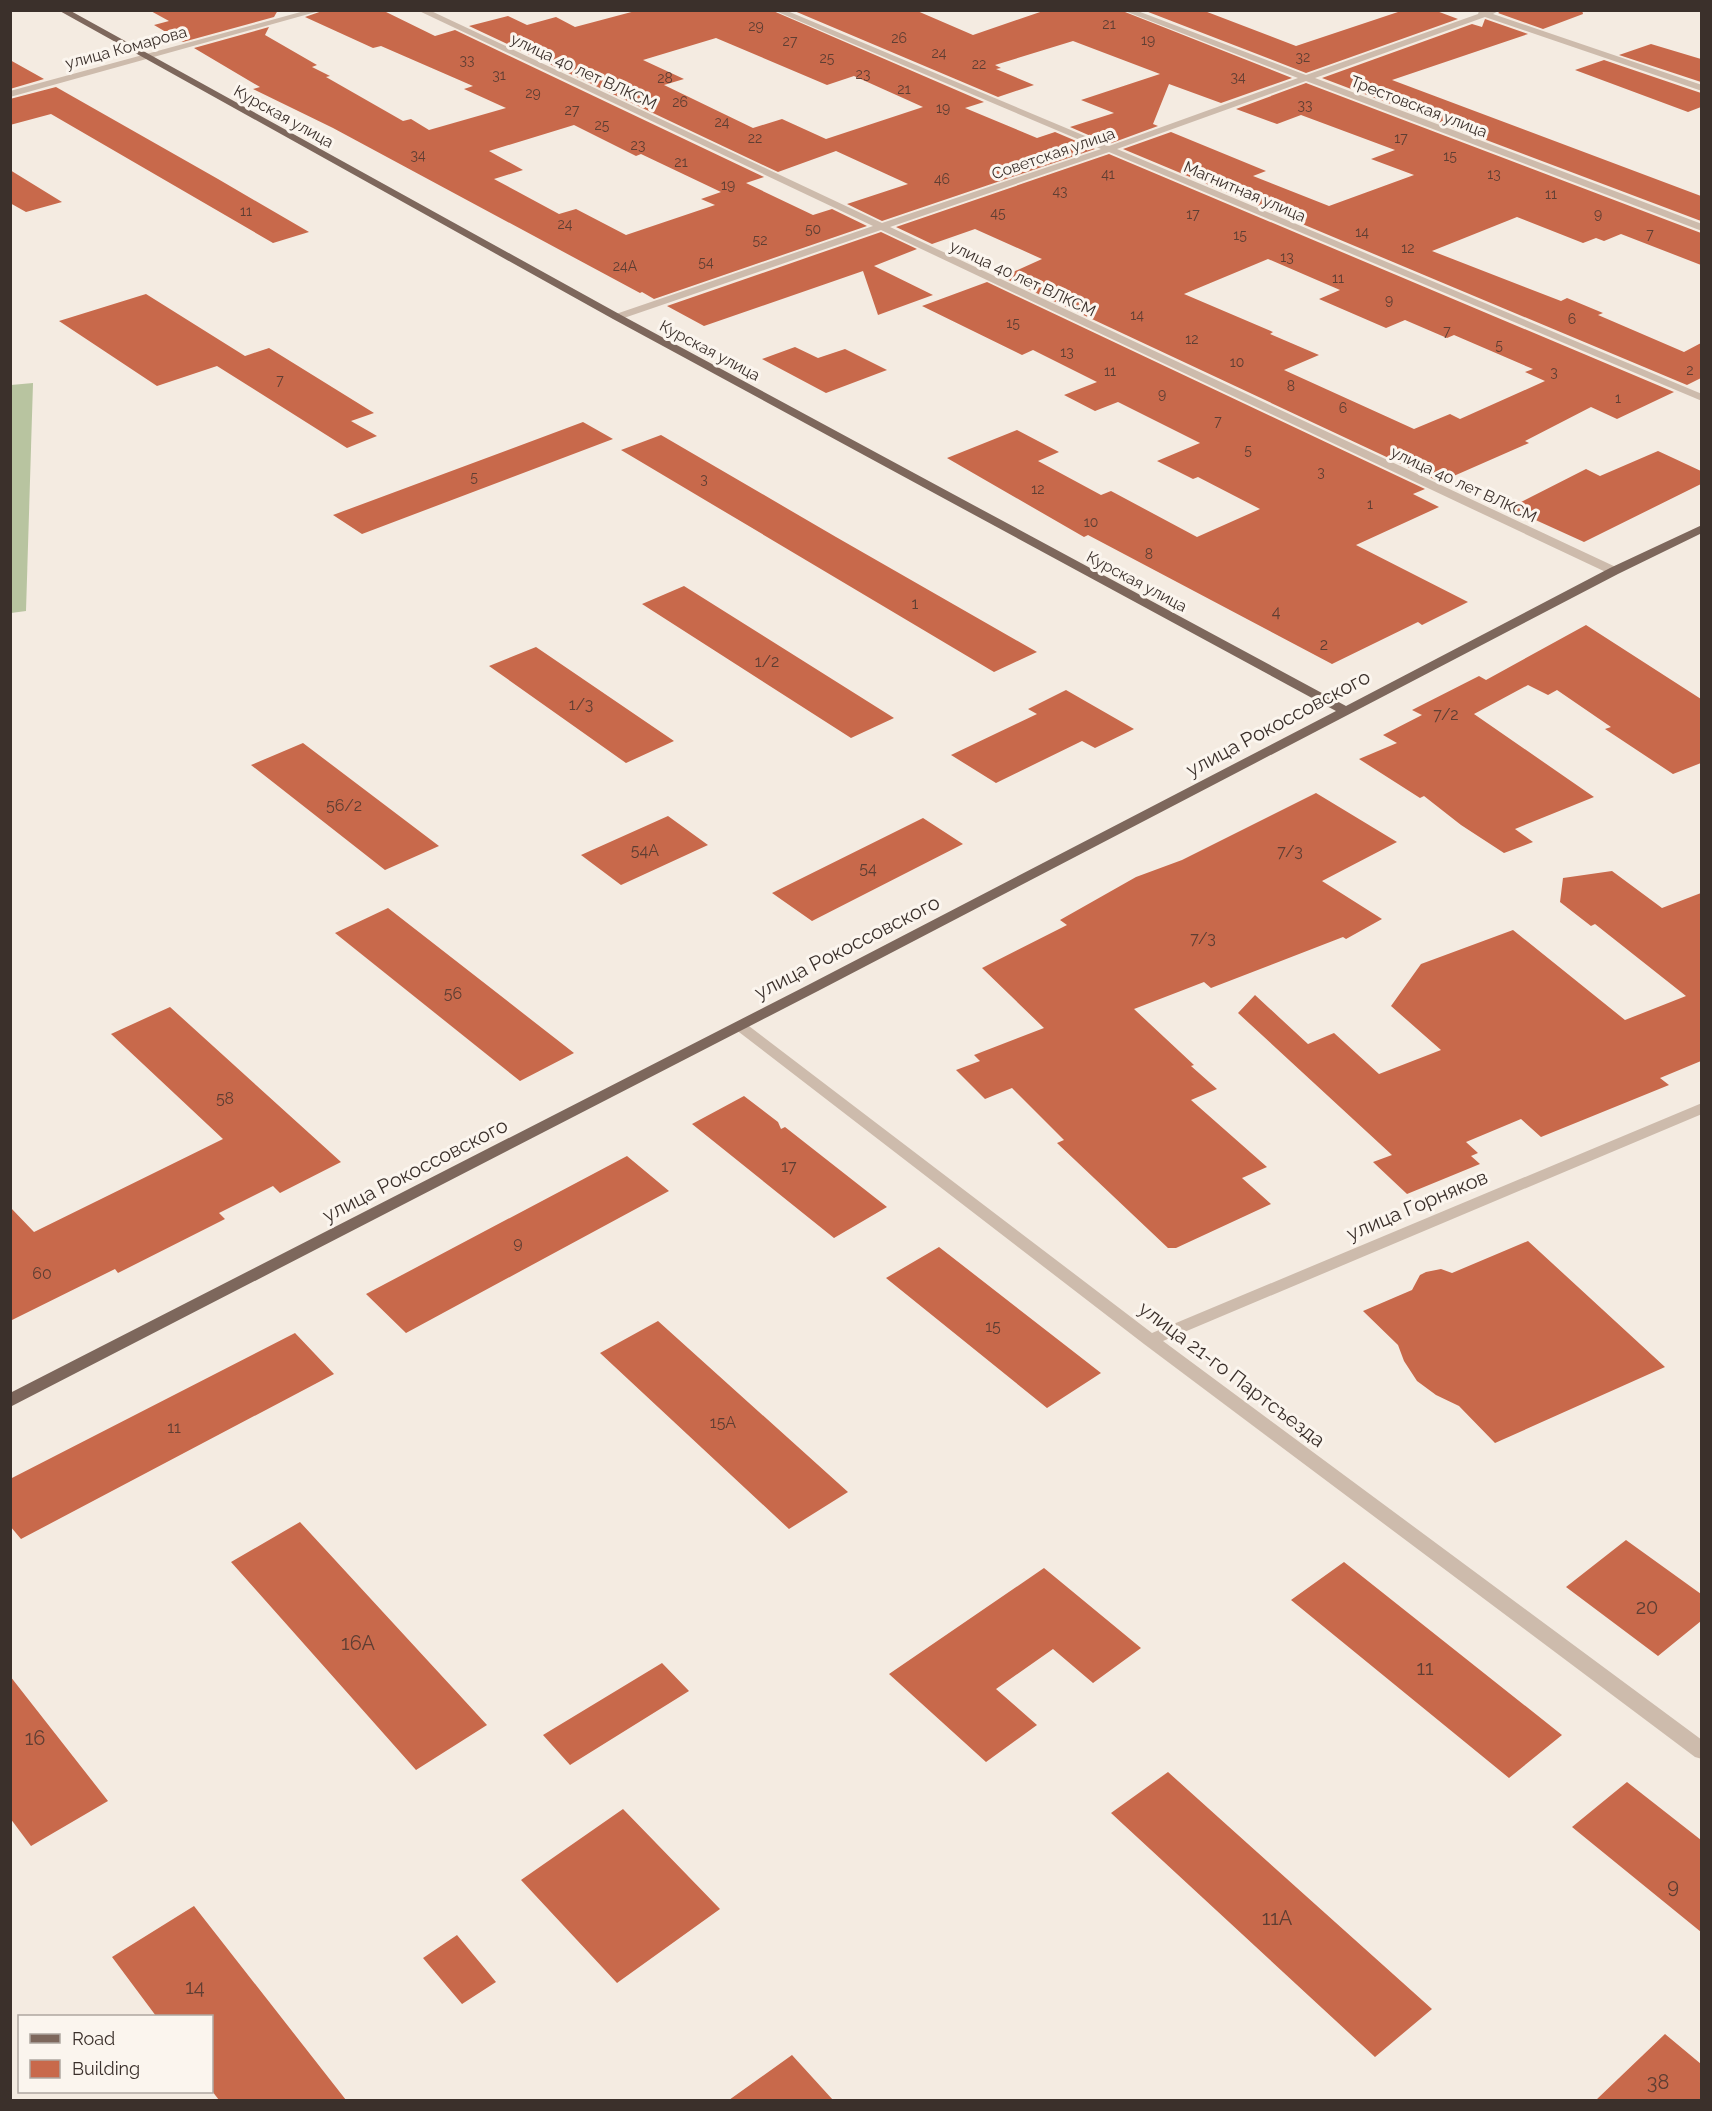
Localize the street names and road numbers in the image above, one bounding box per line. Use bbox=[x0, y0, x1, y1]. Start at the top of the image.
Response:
street label: улица Комарова bbox=[63, 22, 189, 73]
street label: улица 40 лет ВЛКСМ bbox=[508, 29, 660, 114]
street label: Трестовская улица bbox=[1348, 72, 1490, 141]
street label: Курская улица bbox=[231, 81, 337, 152]
street label: Советская улица bbox=[989, 123, 1117, 183]
street label: Магнитная улица bbox=[1181, 157, 1309, 226]
street label: улица 40 лет ВЛКСМ bbox=[947, 236, 1099, 321]
street label: Курская улица bbox=[656, 316, 763, 385]
street label: улица 40 лет ВЛКСМ bbox=[1388, 442, 1540, 527]
street label: Курская улица bbox=[1083, 547, 1190, 616]
street label: улица Рокоссовского bbox=[1182, 664, 1374, 782]
street label: улица Рокоссовского bbox=[750, 890, 944, 1004]
street label: улица Рокоссовского bbox=[318, 1113, 512, 1227]
street label: улица Горняков bbox=[1343, 1165, 1491, 1245]
street label: улица 21-го Партсъезда bbox=[1134, 1296, 1330, 1452]

